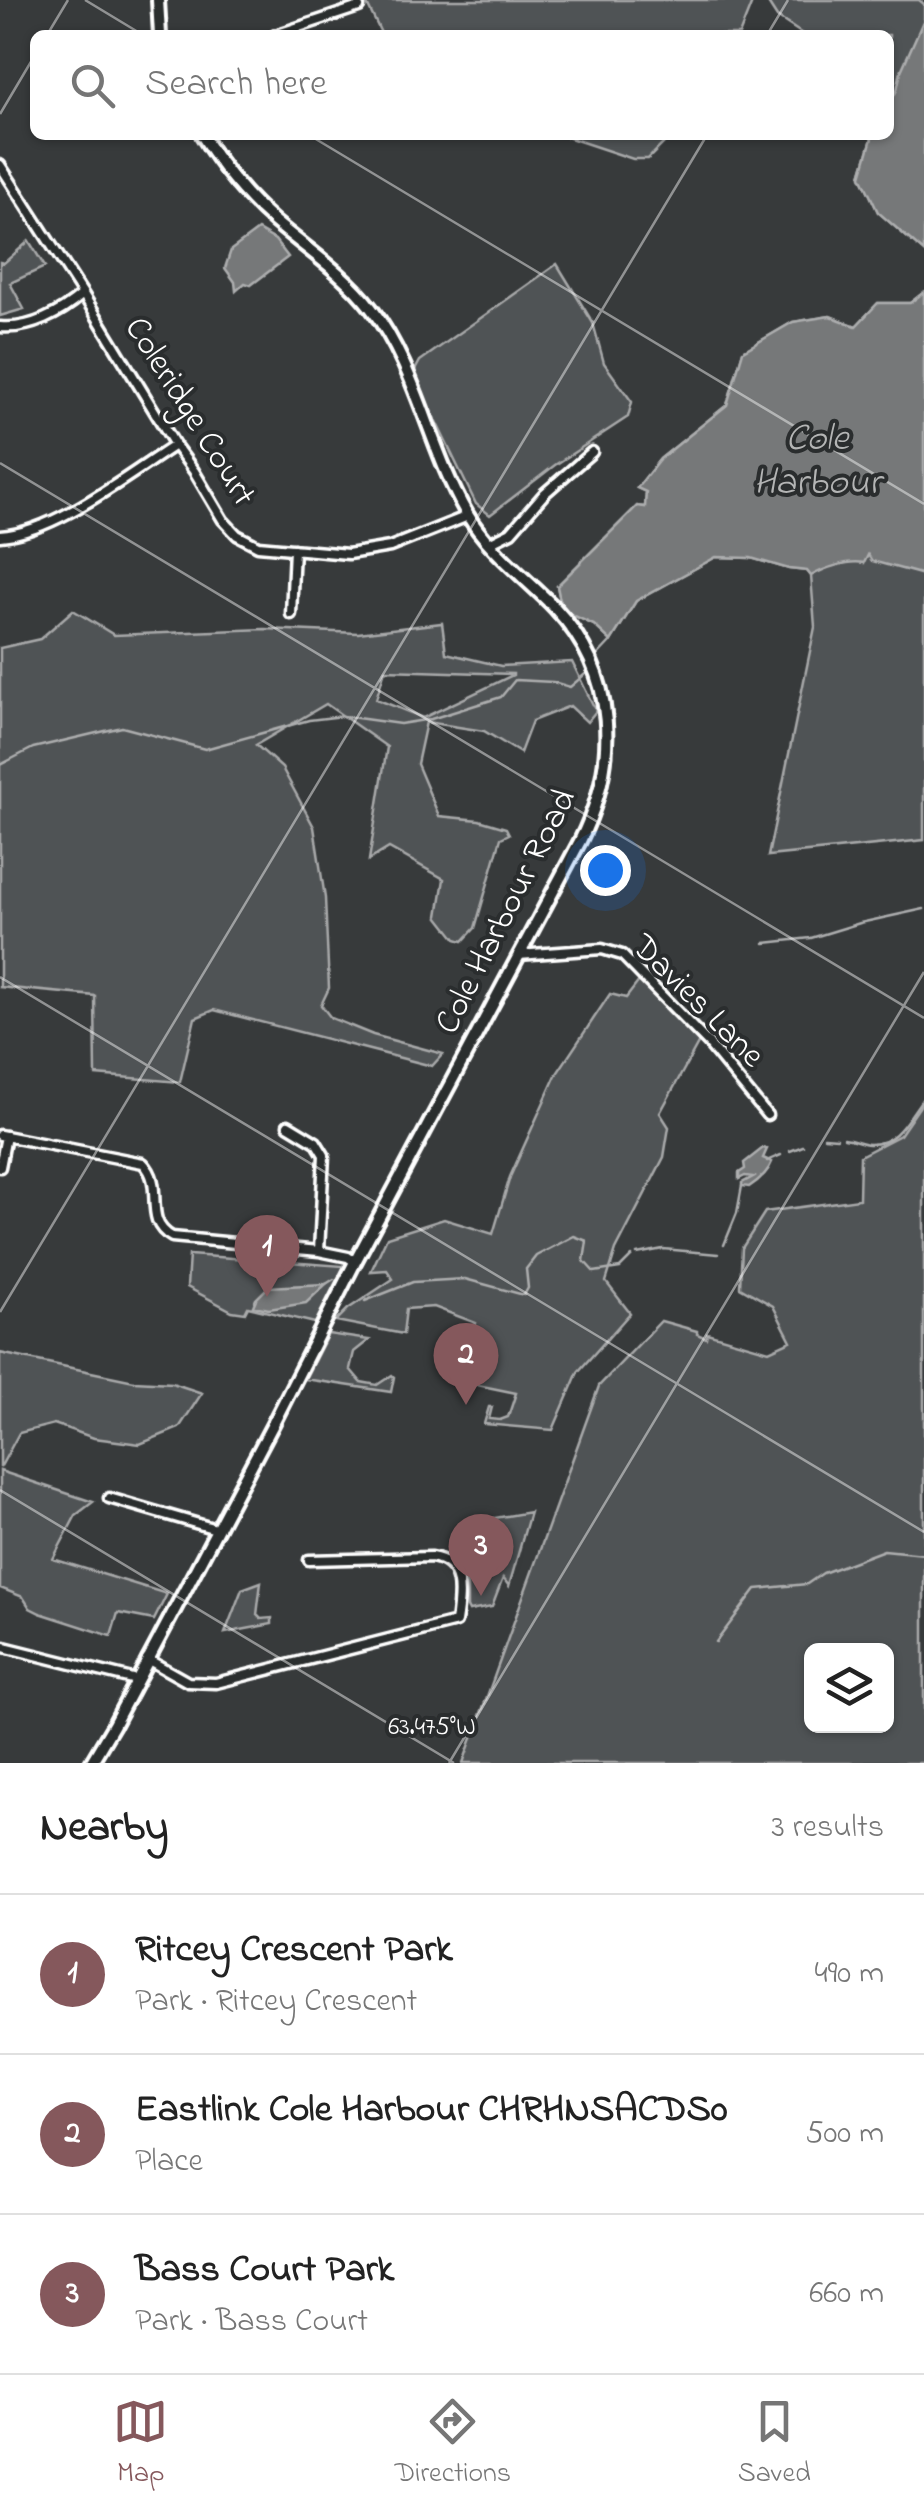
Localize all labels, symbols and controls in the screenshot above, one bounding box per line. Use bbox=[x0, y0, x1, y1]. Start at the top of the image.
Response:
search box bbox=[30, 30, 894, 140]
text: Search here bbox=[145, 57, 327, 113]
icon: search bbox=[65, 58, 120, 113]
street label: Coleridge Court bbox=[110, 307, 268, 517]
water label: Cole Harbour bbox=[753, 412, 885, 512]
street label: Cole Harbour Road bbox=[423, 781, 591, 1043]
your location bbox=[580, 845, 631, 896]
street label: Davies Lane bbox=[618, 923, 776, 1081]
pin: 1 bbox=[234, 1214, 300, 1297]
pin: 2 bbox=[434, 1322, 498, 1405]
pin: 3 bbox=[448, 1514, 514, 1596]
map controls bbox=[804, 1643, 894, 1733]
button: layers bbox=[804, 1643, 894, 1733]
text: 63.475°W bbox=[388, 1710, 476, 1746]
text: Nearby bbox=[40, 1798, 168, 1859]
text: 3 results bbox=[772, 1805, 884, 1852]
text: Ritcey Crescent Park bbox=[135, 1923, 453, 1979]
text: 1 bbox=[67, 1951, 78, 1998]
text: 490 m bbox=[815, 1951, 884, 1998]
text: Park · Ritcey Crescent bbox=[135, 1979, 417, 2026]
text: Eastlink Cole Harbour CHRHNSACDS0 bbox=[135, 2083, 727, 2139]
text: 2 bbox=[65, 2111, 80, 2158]
text: 500 m bbox=[805, 2111, 884, 2158]
text: Place bbox=[135, 2139, 203, 2186]
text: Bass Court Park bbox=[135, 2243, 394, 2299]
text: 3 bbox=[66, 2271, 79, 2318]
text: 660 m bbox=[809, 2271, 884, 2318]
text: Park · Bass Court bbox=[135, 2299, 368, 2346]
tab: Map bbox=[113, 2394, 168, 2495]
tab: Directions bbox=[395, 2394, 511, 2495]
tab: Saved bbox=[738, 2394, 811, 2495]

